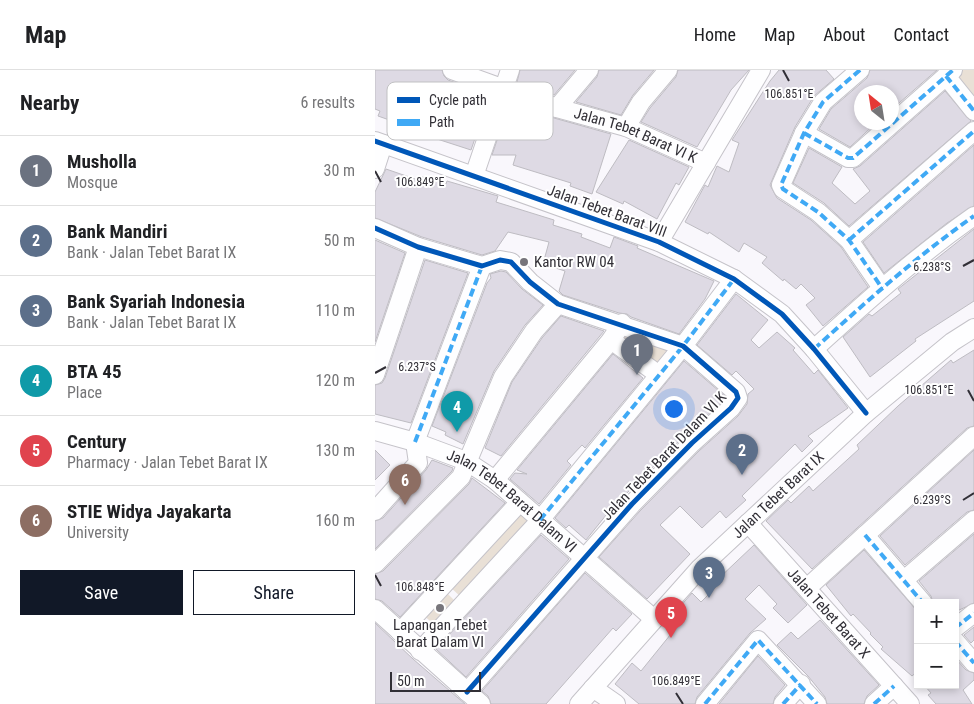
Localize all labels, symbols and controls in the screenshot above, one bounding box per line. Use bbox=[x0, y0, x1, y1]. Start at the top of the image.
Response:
text: Map bbox=[25, 21, 66, 49]
text: Home bbox=[694, 24, 736, 45]
text: Map bbox=[764, 24, 795, 45]
text: About bbox=[823, 24, 865, 45]
text: Contact bbox=[893, 24, 949, 45]
legend bbox=[387, 82, 553, 140]
north arrow bbox=[854, 85, 899, 130]
text: 106.851°E bbox=[764, 87, 814, 101]
text: Nearby bbox=[20, 91, 79, 115]
text: Cycle path bbox=[429, 92, 487, 108]
text: 6 results bbox=[300, 93, 355, 112]
street label: Jalan Tebet Barat VI K bbox=[572, 104, 701, 167]
text: Path bbox=[429, 114, 454, 130]
text: Musholla bbox=[67, 150, 137, 173]
text: 1 bbox=[32, 161, 40, 180]
text: 30 m bbox=[323, 161, 355, 180]
text: Mosque bbox=[67, 173, 118, 192]
text: 106.849°E bbox=[395, 175, 445, 189]
street label: Jalan Tebet Barat VIII bbox=[545, 181, 669, 241]
text: Bank Mandiri bbox=[67, 220, 167, 243]
text: 2 bbox=[32, 231, 40, 250]
text: 50 m bbox=[323, 231, 355, 250]
text: Bank · Jalan Tebet Barat IX bbox=[67, 243, 236, 262]
place label: Kantor RW 04 bbox=[534, 253, 614, 271]
marker: Kantor RW 04 bbox=[518, 256, 530, 268]
text: 6.238°S bbox=[913, 260, 951, 274]
text: Bank Syariah Indonesia bbox=[67, 290, 245, 313]
text: 3 bbox=[32, 301, 40, 320]
text: 110 m bbox=[316, 301, 355, 320]
text: Bank · Jalan Tebet Barat IX bbox=[67, 313, 236, 332]
pin: 1 bbox=[621, 334, 653, 375]
text: BTA 45 bbox=[67, 360, 122, 383]
text: 6.237°S bbox=[398, 360, 436, 374]
text: 4 bbox=[32, 371, 40, 390]
text: 120 m bbox=[316, 371, 355, 390]
text: Place bbox=[67, 383, 102, 402]
text: 106.851°E bbox=[904, 383, 954, 397]
street label: Jalan Tebet Barat Dalam VI K bbox=[598, 387, 731, 524]
pin: 4 bbox=[441, 391, 473, 432]
your location bbox=[661, 396, 687, 422]
text: Century bbox=[67, 430, 126, 453]
pin: 2 bbox=[726, 434, 758, 475]
text: 5 bbox=[32, 441, 40, 460]
text: 130 m bbox=[316, 441, 355, 460]
street label: Jalan Tebet Barat Dalam VI bbox=[444, 446, 580, 556]
street label: Jalan Tebet Barat IX bbox=[729, 448, 828, 542]
text: Pharmacy · Jalan Tebet Barat IX bbox=[67, 453, 268, 472]
pin: 6 bbox=[389, 464, 421, 505]
text: 6.239°S bbox=[913, 493, 951, 507]
text: STIE Widya Jayakarta bbox=[67, 500, 231, 523]
text: 6 bbox=[32, 511, 40, 530]
text: 160 m bbox=[316, 511, 355, 530]
text: University bbox=[67, 523, 129, 542]
pin: 3 bbox=[693, 557, 725, 598]
street label: Jalan Tebet Barat X bbox=[784, 564, 874, 662]
button: Save bbox=[20, 570, 183, 615]
button: Share bbox=[193, 570, 355, 615]
text: 106.848°E bbox=[395, 580, 445, 594]
pin: 5 bbox=[655, 597, 687, 638]
map controls bbox=[914, 599, 959, 689]
button: + bbox=[914, 599, 959, 644]
marker: Lapangan Tebet Barat Dalam VI bbox=[434, 602, 446, 614]
place label: Lapangan Tebet Barat Dalam VI bbox=[393, 616, 487, 651]
button: − bbox=[914, 644, 959, 689]
scale bar bbox=[390, 669, 481, 692]
text: 50 m bbox=[397, 673, 425, 689]
text: 106.849°E bbox=[651, 674, 701, 688]

